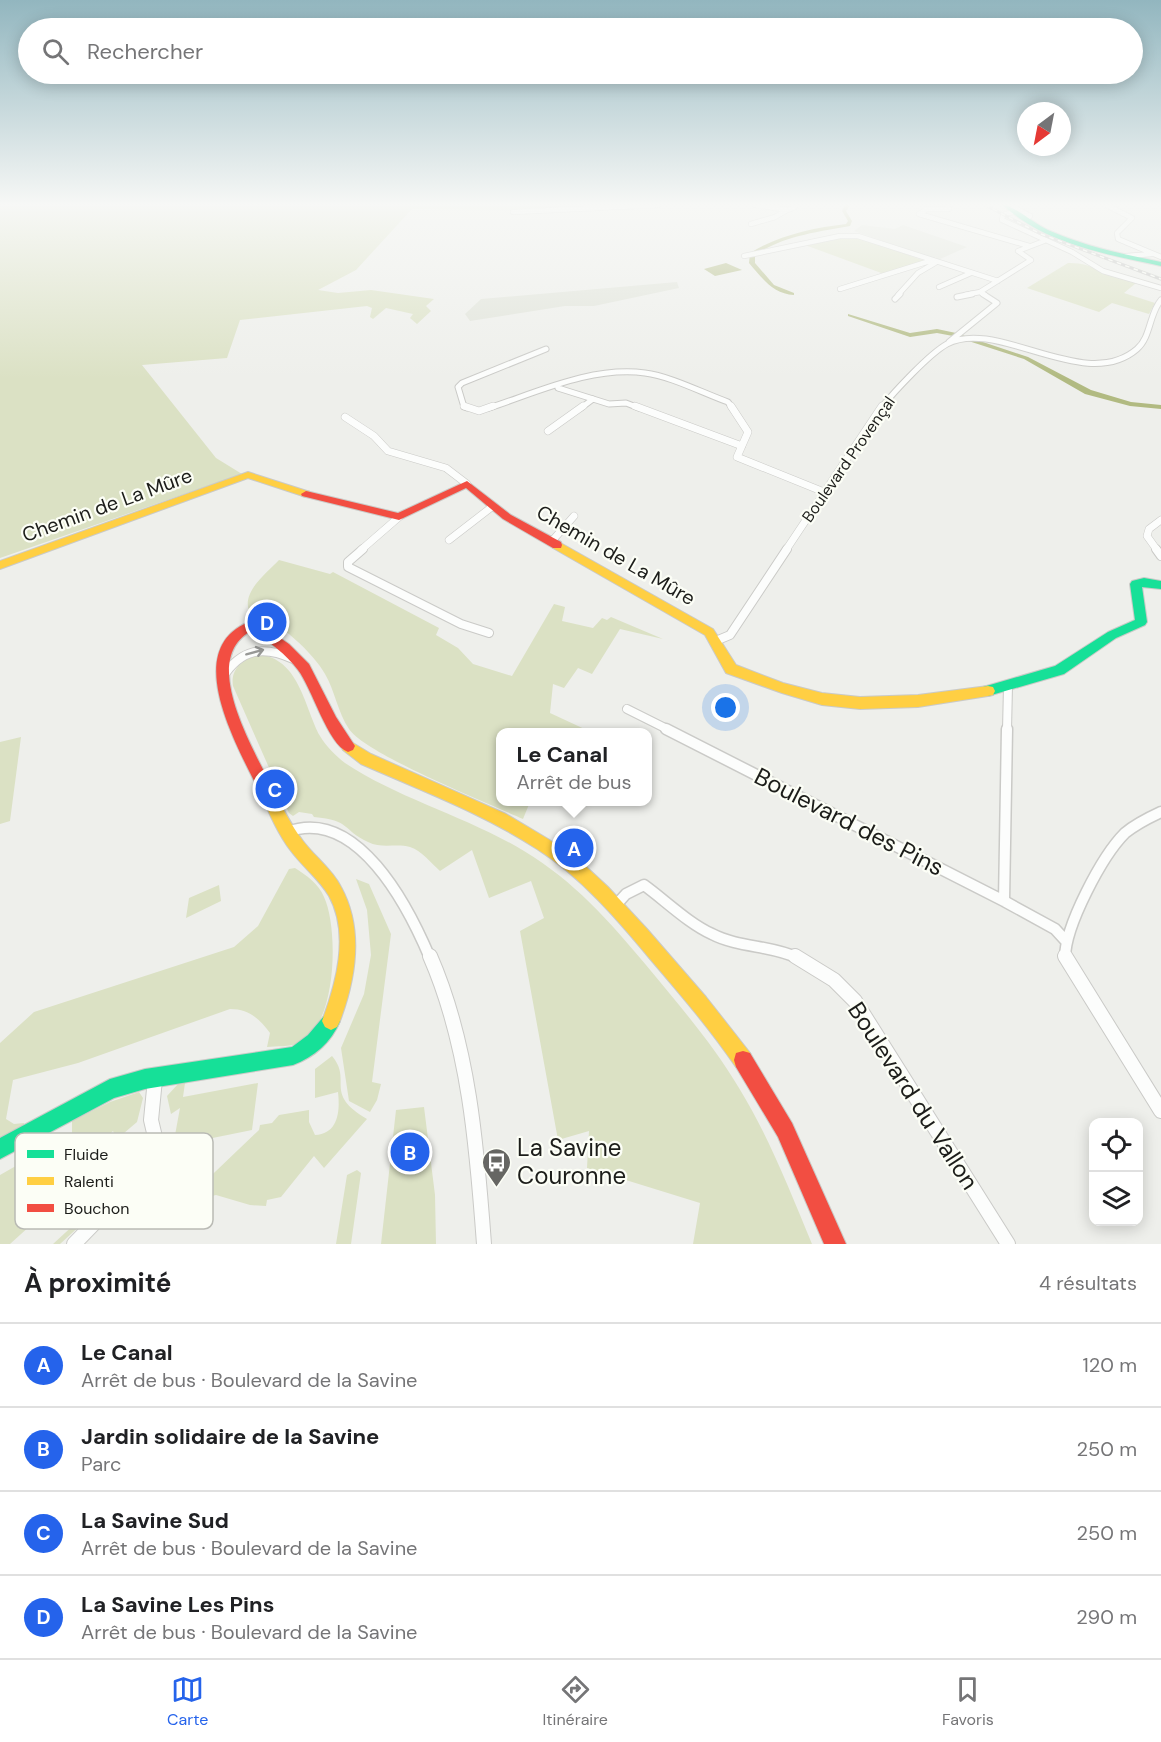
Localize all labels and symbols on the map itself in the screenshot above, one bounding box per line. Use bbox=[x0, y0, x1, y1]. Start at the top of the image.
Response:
north arrow bbox=[1017, 102, 1071, 156]
street label: Boulevard Provençal bbox=[797, 392, 900, 526]
street label: Chemin de La Mûre bbox=[18, 462, 196, 548]
street label: Chemin de La Mûre bbox=[532, 499, 700, 611]
pin: D bbox=[248, 600, 286, 644]
one-way arrow bbox=[245, 645, 264, 657]
your location bbox=[711, 693, 740, 722]
street label: Boulevard des Pins bbox=[749, 760, 949, 883]
pin: C bbox=[256, 766, 294, 812]
pin: A bbox=[554, 826, 594, 870]
street label: Boulevard du Vallon bbox=[841, 996, 986, 1195]
pin: B bbox=[390, 1130, 430, 1174]
place label: La Savine Couronne bbox=[517, 1132, 626, 1191]
legend bbox=[15, 1133, 213, 1229]
text: Fluide bbox=[64, 1144, 108, 1165]
bus stop icon: La Savine Couronne bbox=[480, 1146, 512, 1188]
text: Ralenti bbox=[64, 1171, 114, 1192]
text: Bouchon bbox=[64, 1198, 129, 1219]

